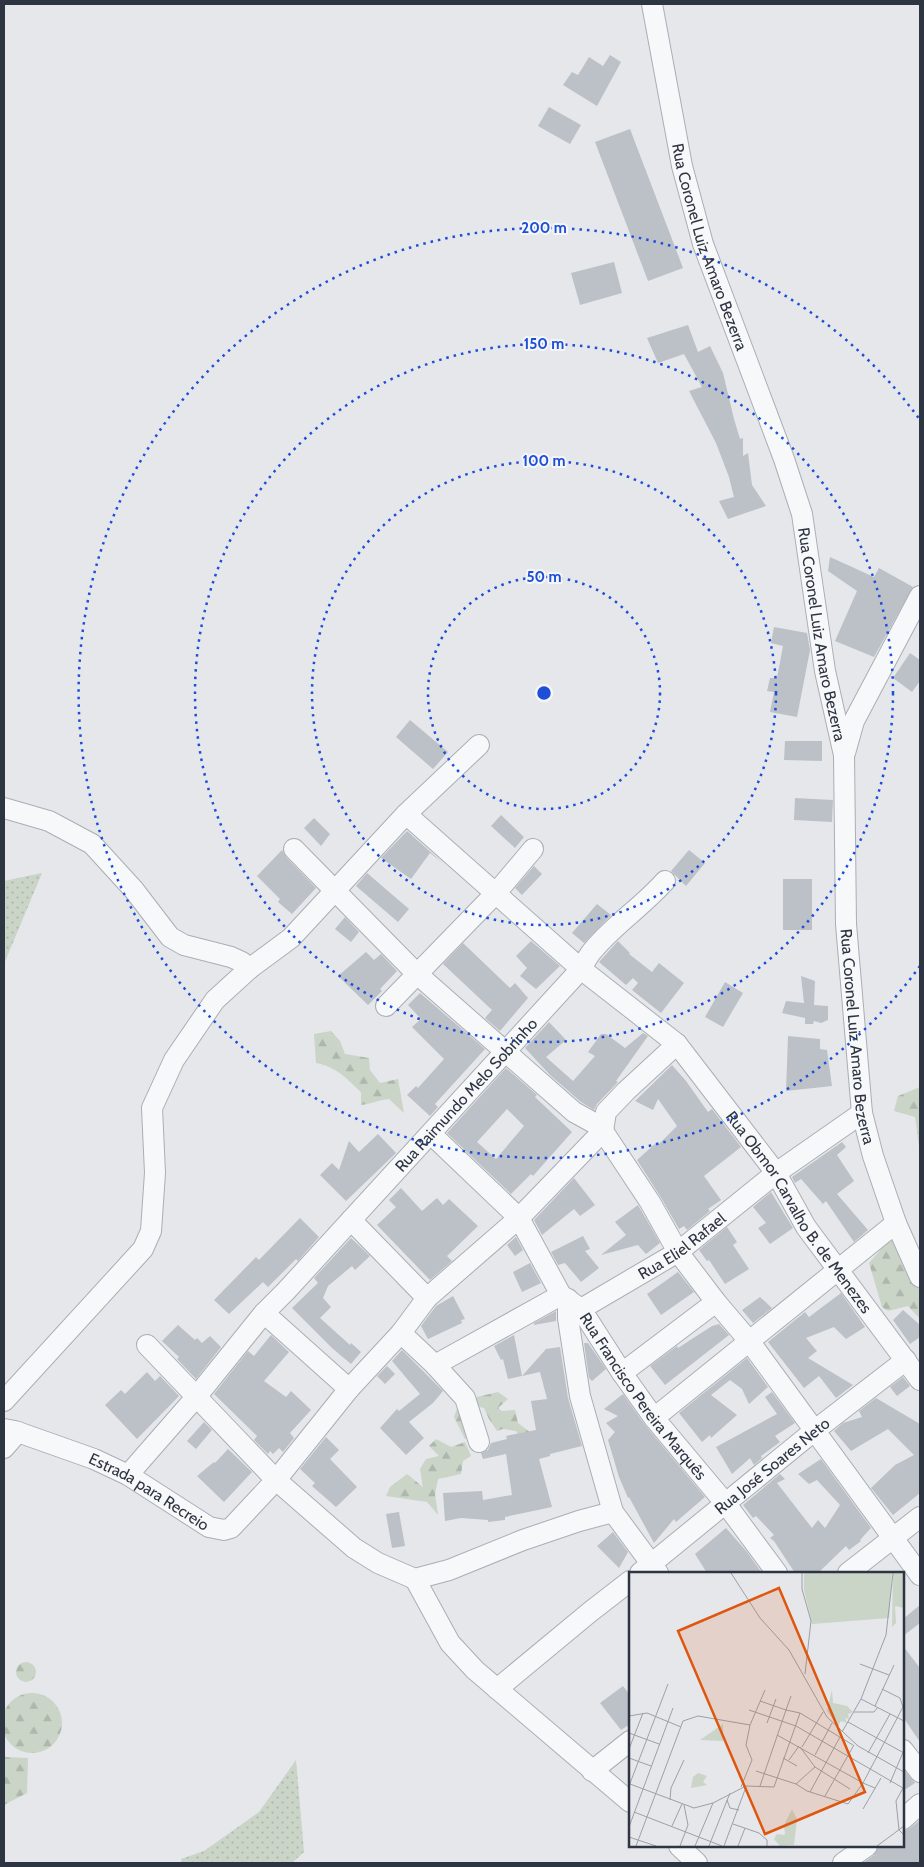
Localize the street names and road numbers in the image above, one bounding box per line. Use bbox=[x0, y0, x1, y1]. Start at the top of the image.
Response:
street label: Rua Coronel Luiz Amaro Bezerra bbox=[668, 142, 752, 353]
street label: Rua Coronel Luiz Amaro Bezerra bbox=[795, 526, 850, 743]
street label: Rua Coronel Luiz Amaro Bezerra bbox=[837, 928, 879, 1146]
street label: Rua Raimundo Melo Sobrinho bbox=[391, 1014, 541, 1175]
street label: Rua Obmor Carvalho B. de Menezes bbox=[722, 1107, 876, 1317]
street label: Rua Eliel Rafael bbox=[634, 1208, 729, 1283]
street label: Rua Francisco Pereira Marquês bbox=[576, 1309, 711, 1484]
street label: Rua José Soares Neto bbox=[710, 1413, 833, 1518]
street label: Estrada para Recreio bbox=[86, 1449, 213, 1534]

